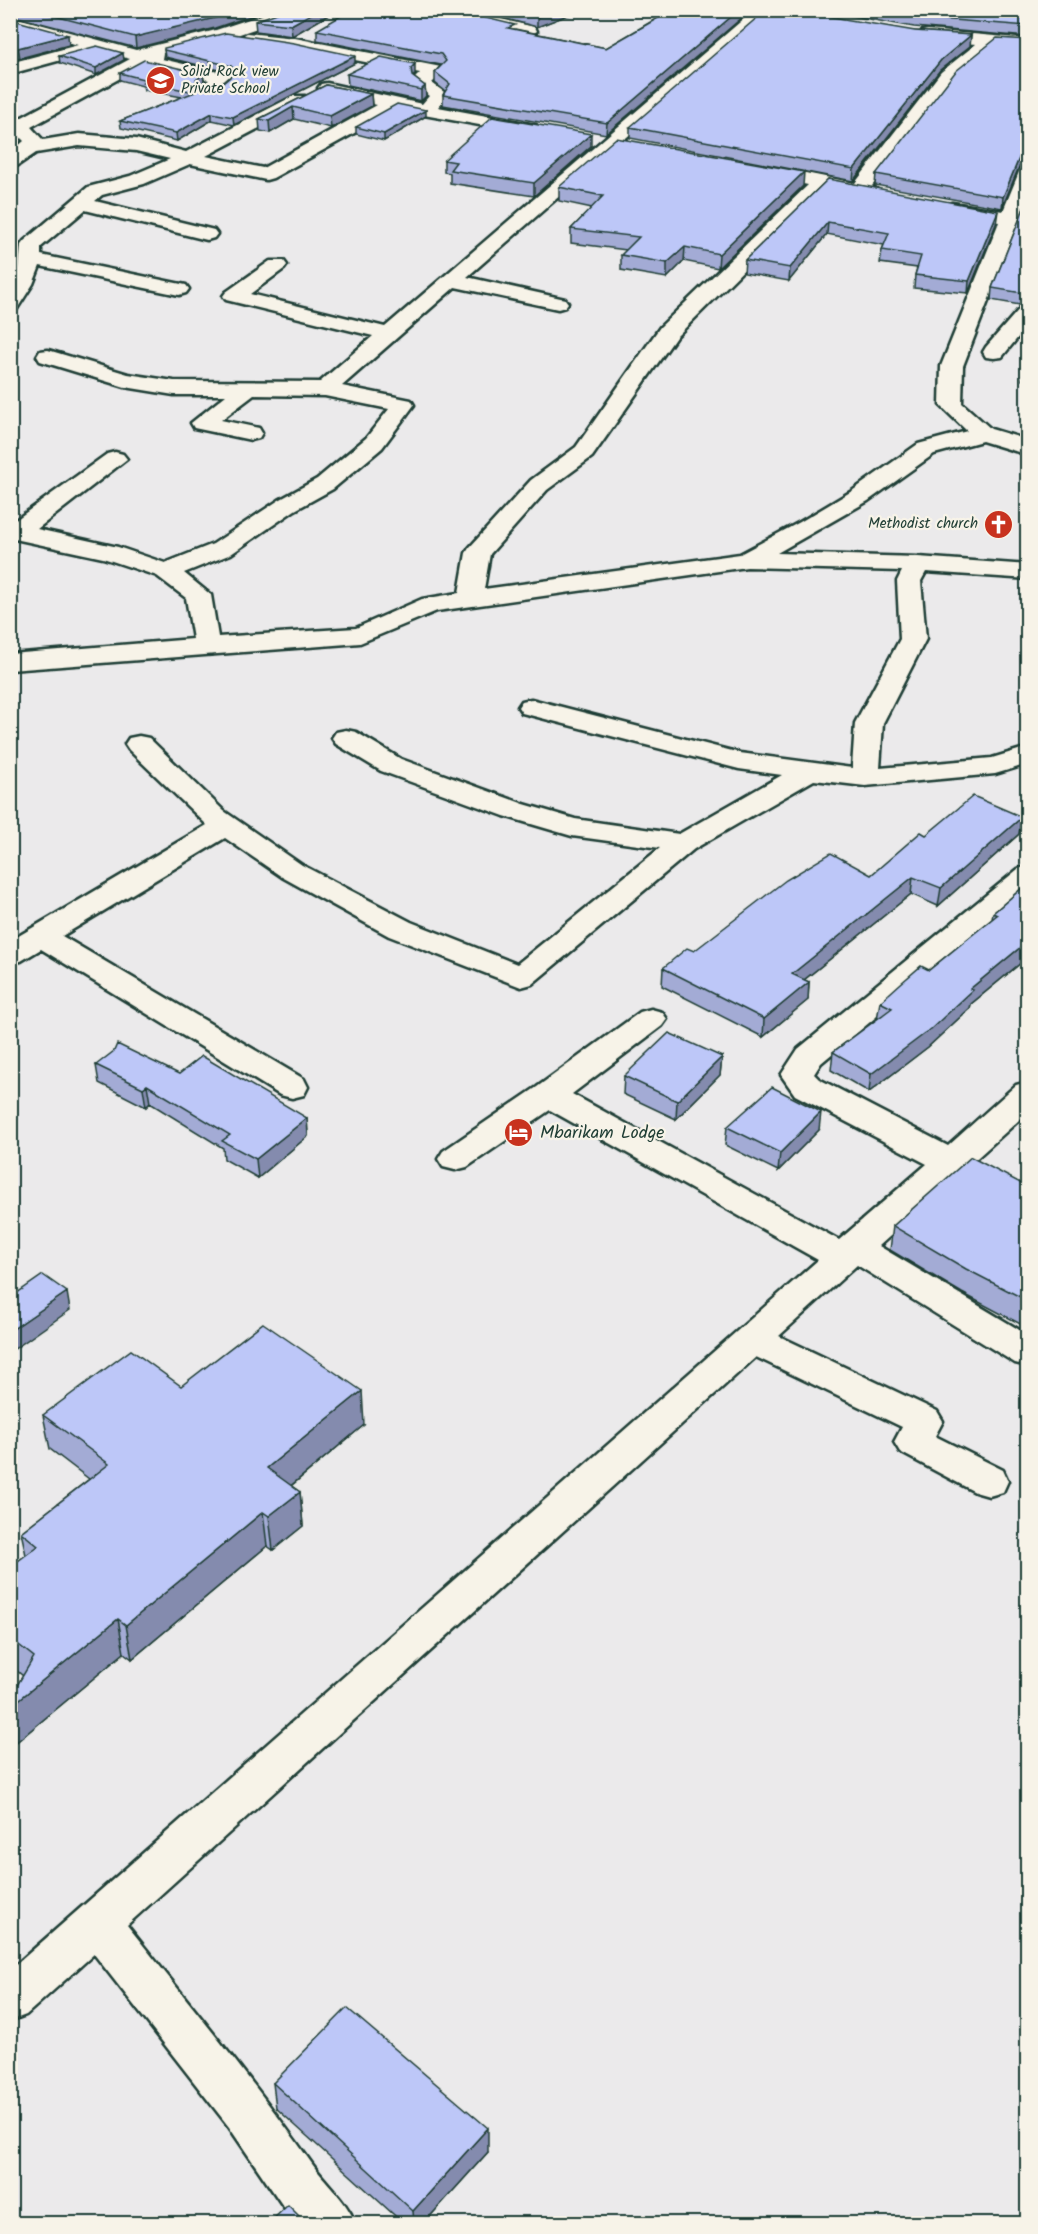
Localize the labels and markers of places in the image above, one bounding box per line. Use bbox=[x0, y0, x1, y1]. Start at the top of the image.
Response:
place label: Solid Rock view Private School bbox=[181, 60, 279, 101]
school or university icon: Solid Rock view Private School bbox=[144, 65, 176, 97]
church icon: Methodist church bbox=[983, 508, 1015, 540]
place label: Methodist church bbox=[868, 512, 978, 536]
hotel icon: Mbarikam Lodge bbox=[503, 1117, 535, 1149]
place label: Mbarikam Lodge bbox=[540, 1119, 664, 1148]

